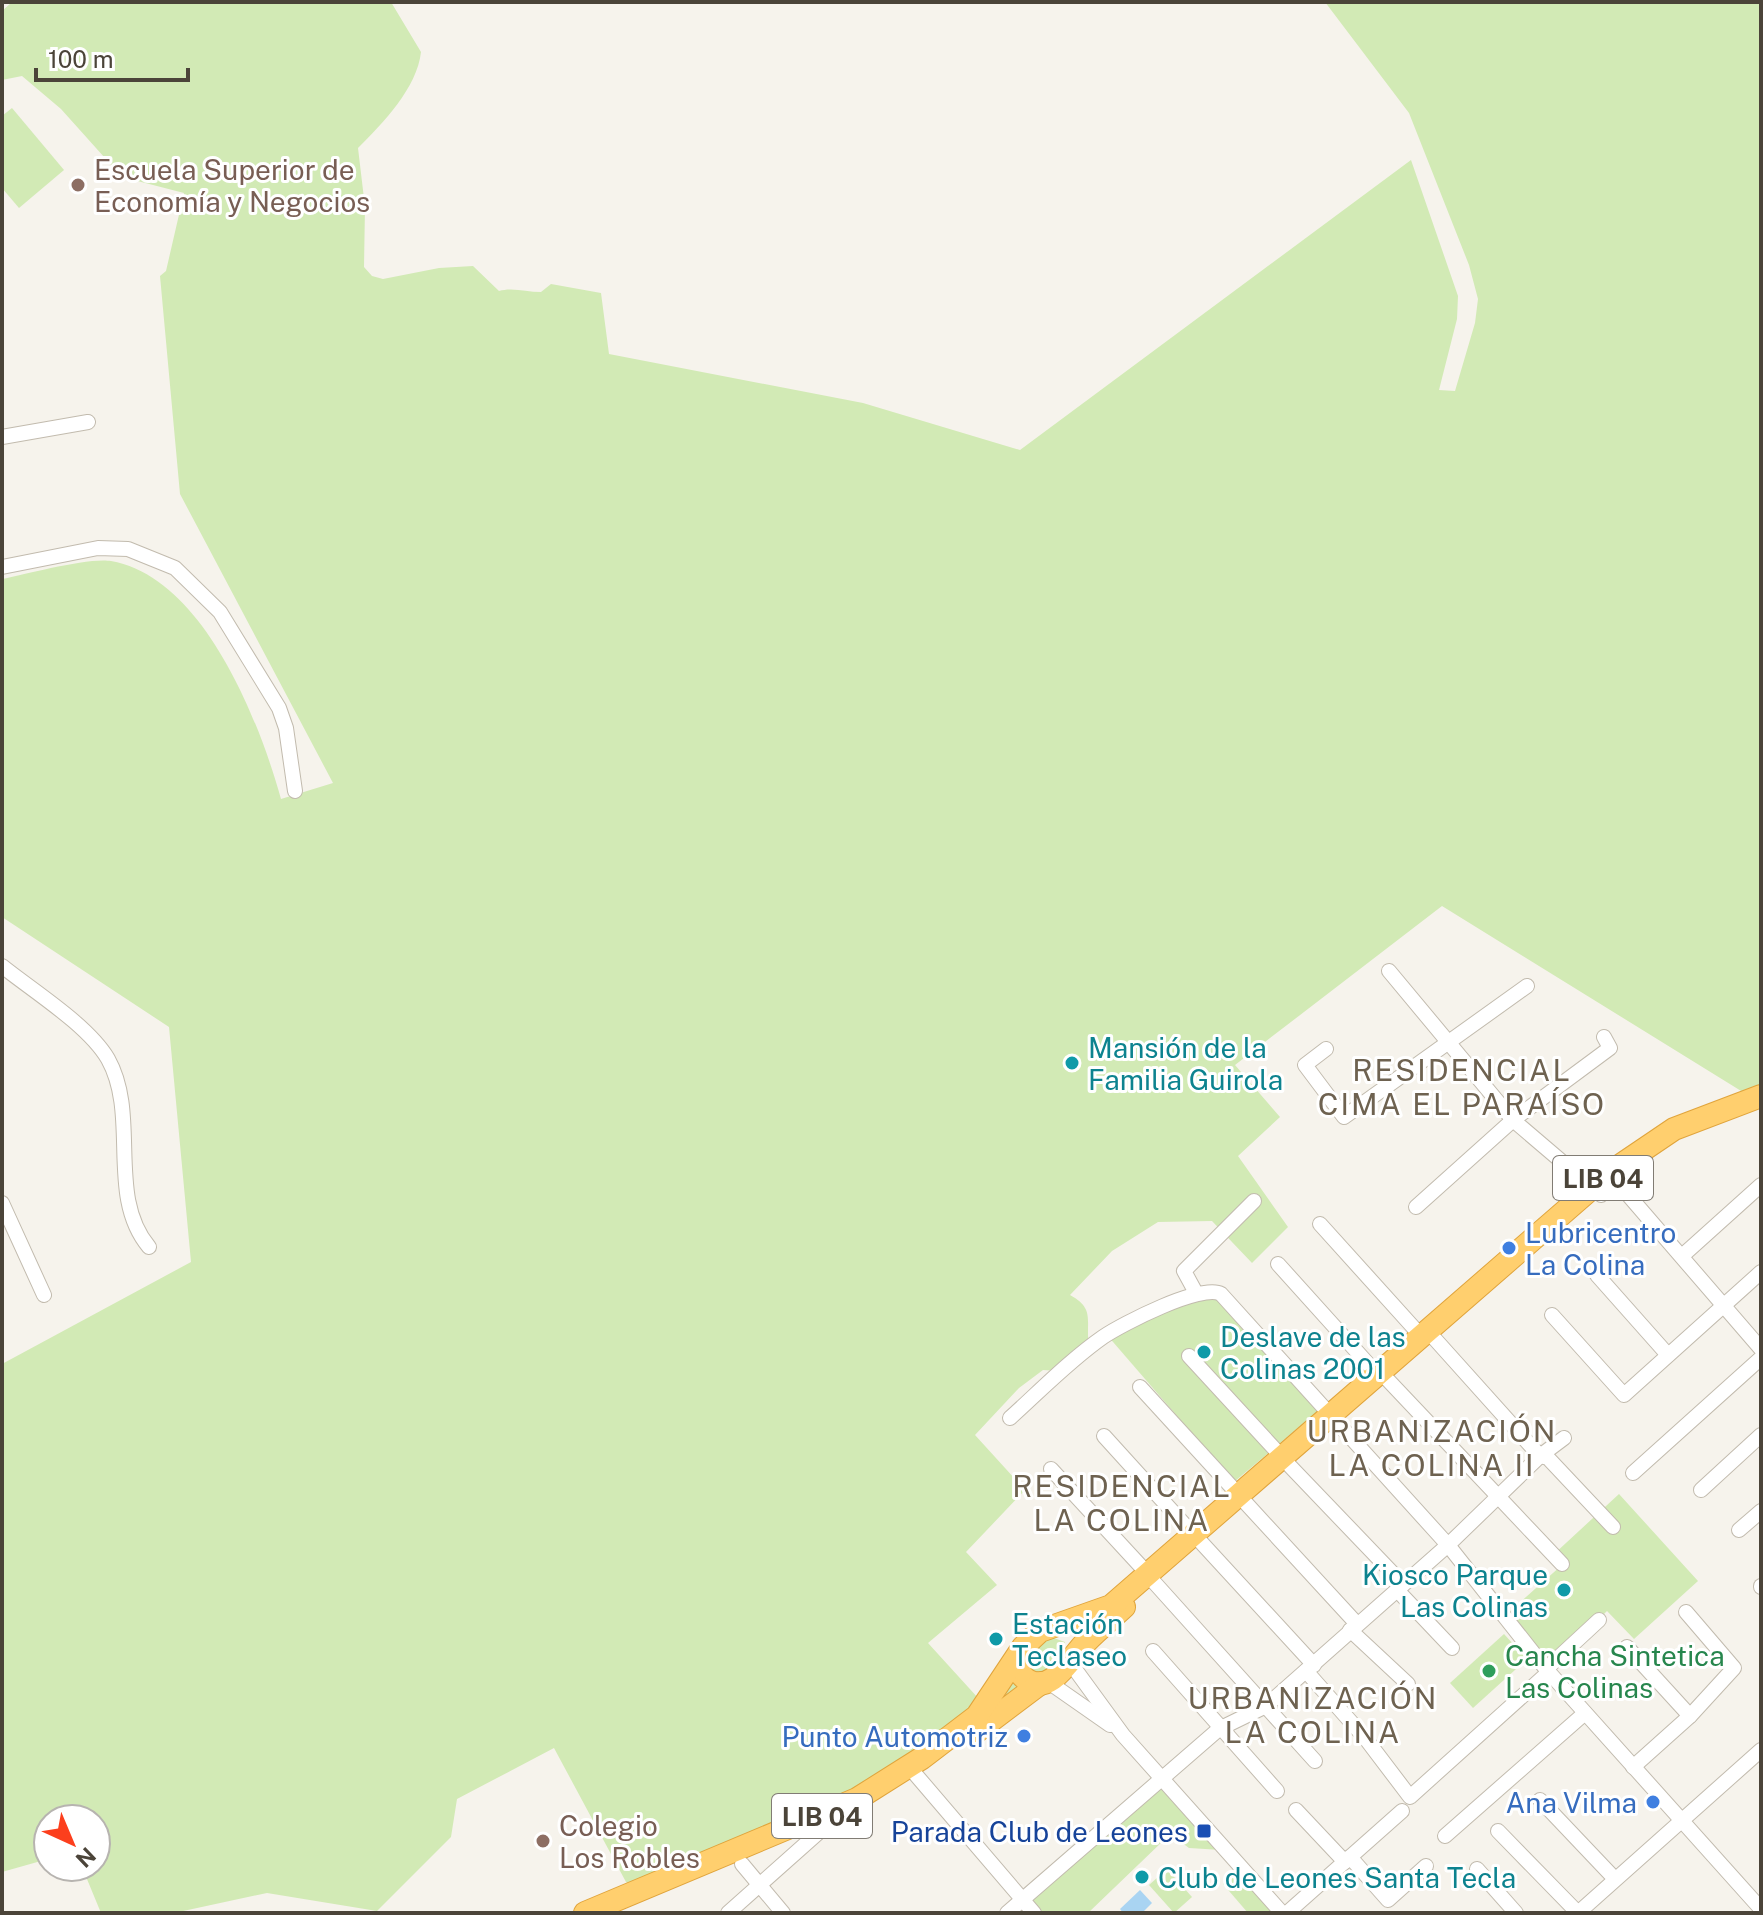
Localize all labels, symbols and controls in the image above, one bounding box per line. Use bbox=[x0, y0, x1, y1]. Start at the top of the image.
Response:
scale bar bbox=[36, 32, 188, 82]
text: 100 m bbox=[48, 45, 114, 73]
place label: Escuela Superior de Economía y Negocios bbox=[94, 153, 370, 218]
marker: Escuela Superior de Economía y Negocios bbox=[69, 176, 87, 194]
place label: Mansión de la Familia Guirola bbox=[1088, 1031, 1283, 1096]
district label: RESIDENCIAL CIMA EL PARAÍSO bbox=[1318, 1052, 1606, 1122]
marker: Mansión de la Familia Guirola bbox=[1063, 1054, 1081, 1072]
road number: LIB 04 bbox=[1553, 1156, 1653, 1200]
place label: Lubricentro La Colina bbox=[1525, 1216, 1676, 1281]
marker: Lubricentro La Colina bbox=[1500, 1239, 1518, 1257]
place label: Deslave de las Colinas 2001 bbox=[1220, 1320, 1406, 1385]
marker: Deslave de las Colinas 2001 bbox=[1195, 1343, 1213, 1361]
district label: URBANIZACIÓN LA COLINA II bbox=[1307, 1413, 1557, 1483]
district label: RESIDENCIAL LA COLINA bbox=[1012, 1468, 1232, 1538]
place label: Kiosco Parque Las Colinas bbox=[1362, 1558, 1548, 1623]
marker: Kiosco Parque Las Colinas bbox=[1555, 1581, 1573, 1599]
place label: Estación Teclaseo bbox=[1012, 1607, 1127, 1672]
marker: Estación Teclaseo bbox=[987, 1630, 1005, 1648]
place label: Cancha Sintetica Las Colinas bbox=[1505, 1639, 1725, 1704]
marker: Cancha Sintetica Las Colinas bbox=[1480, 1662, 1498, 1680]
district label: URBANIZACIÓN LA COLINA bbox=[1188, 1680, 1438, 1750]
place label: Punto Automotriz bbox=[781, 1720, 1008, 1753]
marker: Punto Automotriz bbox=[1015, 1727, 1033, 1745]
place label: Ana Vilma bbox=[1505, 1786, 1637, 1819]
marker: Ana Vilma bbox=[1644, 1793, 1662, 1811]
road number: LIB 04 bbox=[772, 1794, 872, 1838]
north arrow bbox=[32, 1803, 112, 1883]
place label: Colegio Los Robles bbox=[559, 1809, 700, 1874]
place label: Parada Club de Leones bbox=[891, 1815, 1188, 1848]
marker: Parada Club de Leones bbox=[1195, 1822, 1213, 1840]
marker: Colegio Los Robles bbox=[534, 1832, 552, 1850]
text: N bbox=[71, 1842, 101, 1873]
place label: Club de Leones Santa Tecla bbox=[1158, 1861, 1516, 1894]
marker: Club de Leones Santa Tecla bbox=[1133, 1868, 1151, 1886]

